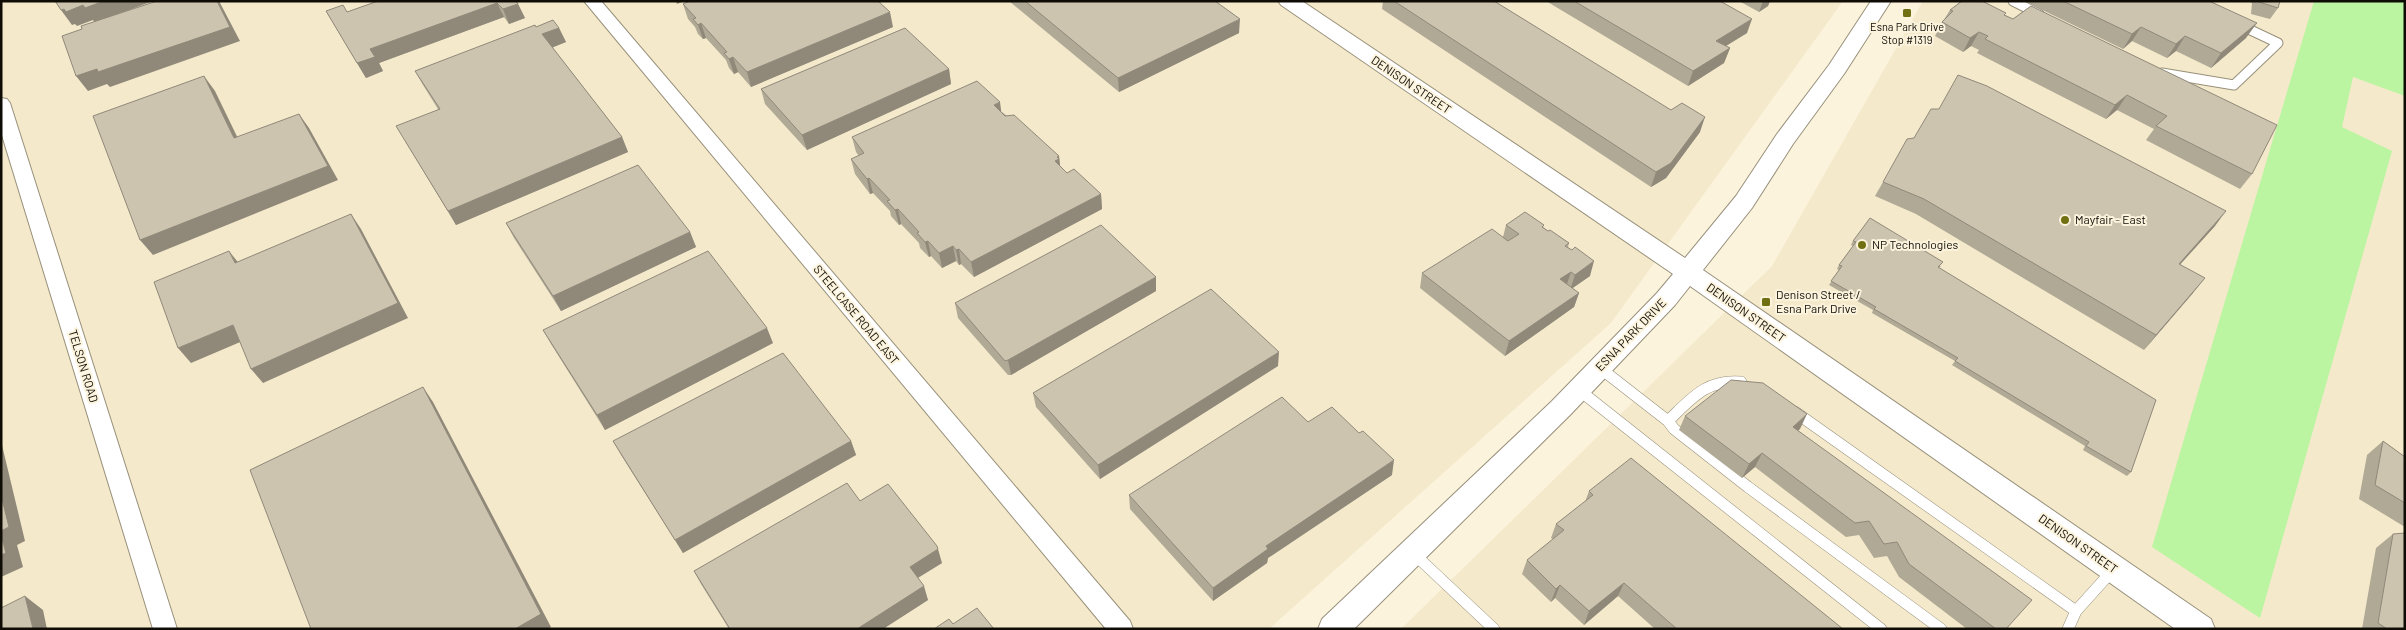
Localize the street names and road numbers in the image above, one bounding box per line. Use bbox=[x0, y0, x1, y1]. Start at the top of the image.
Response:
street label: DENISON STREET bbox=[1369, 52, 1454, 116]
street label: STEELCASE ROAD EAST bbox=[811, 262, 902, 367]
street label: DENISON STREET bbox=[1704, 280, 1789, 345]
street label: ESNA PARK DRIVE bbox=[1592, 295, 1668, 373]
street label: TELSON ROAD bbox=[66, 328, 102, 404]
street label: DENISON STREET bbox=[2036, 511, 2121, 576]

